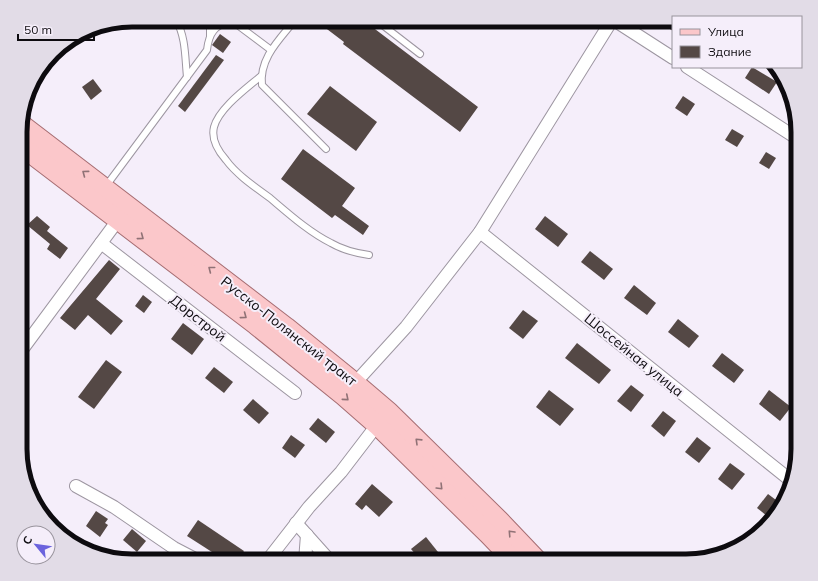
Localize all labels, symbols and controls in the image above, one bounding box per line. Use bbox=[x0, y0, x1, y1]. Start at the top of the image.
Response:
scale bar bbox=[18, 16, 94, 42]
legend bbox=[672, 16, 802, 68]
text: 50 m bbox=[24, 22, 52, 37]
text: Улица bbox=[707, 24, 744, 39]
text: Здание bbox=[708, 44, 752, 59]
one-way arrow bbox=[83, 171, 90, 178]
one-way arrow bbox=[137, 233, 144, 240]
one-way arrow bbox=[208, 267, 215, 274]
street label: Русско-Полянский тракт bbox=[217, 272, 361, 390]
street label: Дорстрой bbox=[166, 290, 230, 346]
street label: Шоссейная улица bbox=[581, 309, 687, 401]
one-way arrow bbox=[240, 311, 247, 318]
one-way arrow bbox=[341, 393, 348, 400]
one-way arrow bbox=[415, 438, 423, 446]
one-way arrow bbox=[435, 482, 443, 490]
north arrow bbox=[16, 525, 56, 565]
one-way arrow bbox=[508, 530, 516, 538]
text: С bbox=[19, 533, 35, 547]

